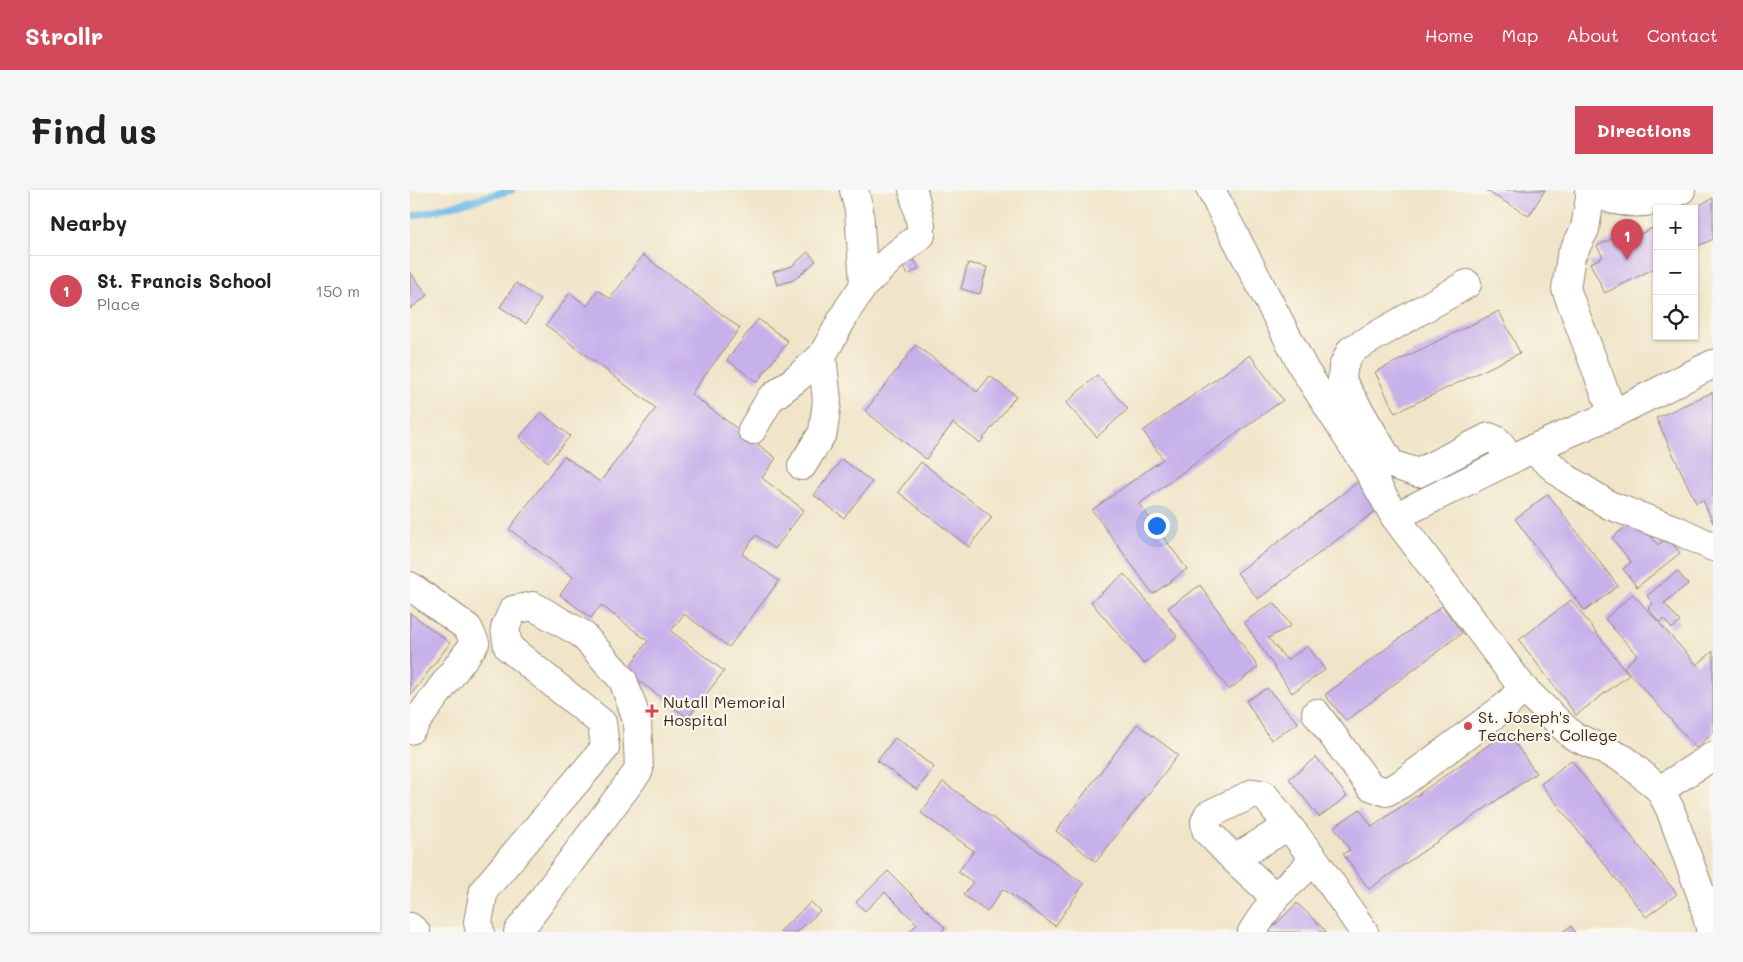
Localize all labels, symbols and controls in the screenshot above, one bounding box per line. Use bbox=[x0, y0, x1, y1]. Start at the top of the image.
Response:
text: Strollr bbox=[25, 20, 103, 51]
text: Home bbox=[1425, 23, 1474, 47]
text: Map bbox=[1502, 23, 1538, 47]
text: About bbox=[1566, 23, 1619, 47]
text: Contact bbox=[1647, 23, 1718, 47]
button: Directions bbox=[1575, 106, 1713, 154]
text: Find us bbox=[30, 107, 157, 153]
map controls bbox=[1653, 205, 1698, 340]
button: + bbox=[1653, 205, 1698, 250]
text: Nearby bbox=[50, 209, 127, 236]
pin: 1 bbox=[1611, 219, 1643, 260]
button: − bbox=[1653, 250, 1698, 295]
text: St. Francis School bbox=[97, 268, 271, 293]
text: 1 bbox=[62, 280, 70, 301]
text: 150 m bbox=[316, 280, 360, 301]
text: Place bbox=[97, 293, 140, 314]
button: locate bbox=[1653, 295, 1698, 340]
your location bbox=[1144, 513, 1170, 539]
place label: Nutall Memorial Hospital bbox=[663, 691, 786, 730]
marker: Nutall Memorial Hospital bbox=[645, 704, 659, 718]
place label: St. Joseph's Teachers' College bbox=[1478, 706, 1618, 745]
marker: St. Joseph's Teachers' College bbox=[1462, 720, 1474, 732]

